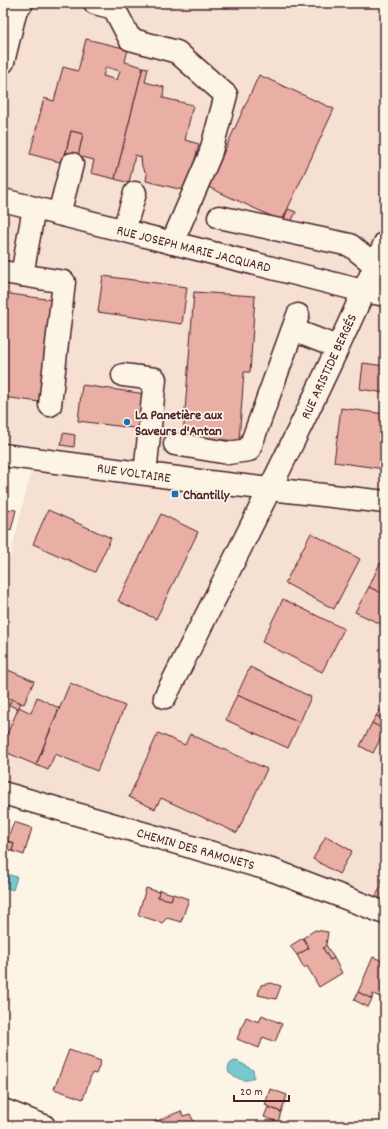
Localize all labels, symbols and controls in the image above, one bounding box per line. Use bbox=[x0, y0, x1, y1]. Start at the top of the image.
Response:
street label: RUE JOSEPH MARIE JACQUARD bbox=[114, 221, 273, 279]
street label: RUE ARISTIDE BERGÉS bbox=[297, 311, 363, 423]
place label: La Panetière aux Saveurs d'Antan bbox=[135, 406, 223, 442]
marker: La Panetière aux Saveurs d'Antan bbox=[122, 417, 132, 427]
street label: RUE VOLTAIRE bbox=[95, 459, 173, 489]
place label: Chantilly bbox=[183, 486, 231, 506]
marker: Chantilly bbox=[170, 489, 180, 499]
street label: CHEMIN DES RAMONETS bbox=[134, 824, 257, 876]
scale bar bbox=[234, 1077, 289, 1103]
text: 20 m bbox=[240, 1084, 263, 1101]

